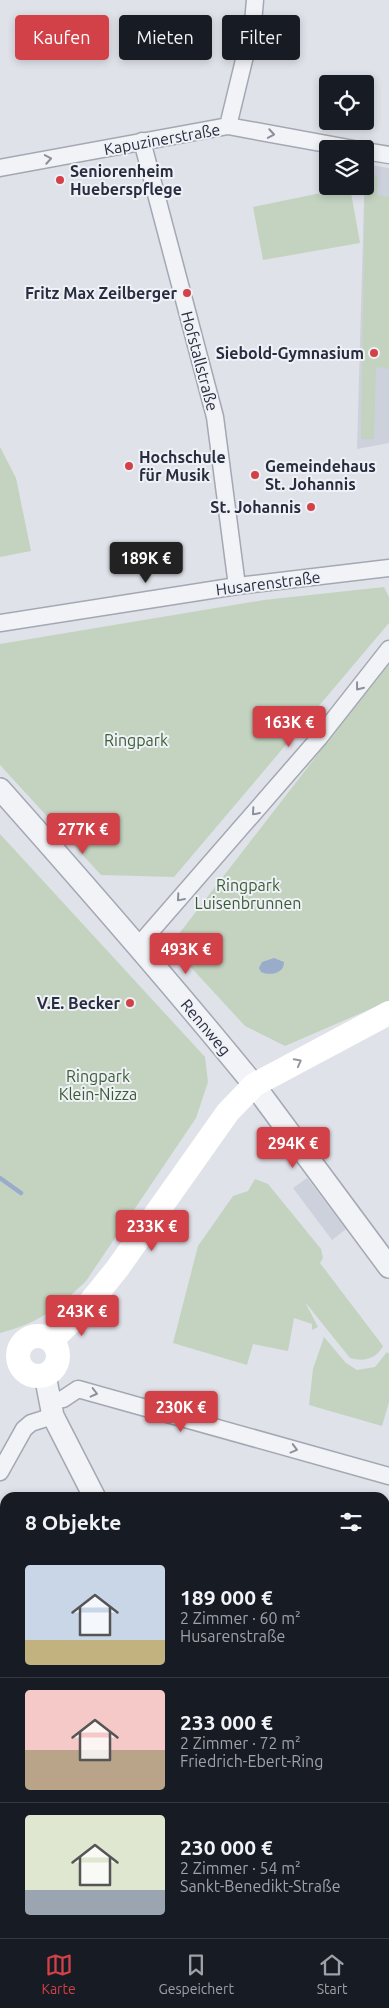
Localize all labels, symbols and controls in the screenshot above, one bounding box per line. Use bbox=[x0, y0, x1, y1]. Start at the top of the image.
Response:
chip: Kaufen bbox=[15, 15, 109, 60]
chip: Mieten bbox=[119, 15, 212, 60]
chip: Filter bbox=[222, 15, 300, 60]
map controls bbox=[319, 75, 374, 195]
button: locate bbox=[319, 75, 374, 130]
street label: Kapuzinerstraße bbox=[102, 120, 222, 158]
one-way arrow bbox=[266, 129, 275, 139]
button: layers bbox=[319, 140, 374, 195]
one-way arrow bbox=[44, 155, 52, 165]
place label: Seniorenheim Hueberspflege bbox=[70, 162, 182, 198]
marker: Seniorenheim Hueberspflege bbox=[54, 174, 66, 186]
place label: Fritz Max Zeilberger bbox=[25, 284, 177, 302]
marker: Fritz Max Zeilberger bbox=[181, 287, 193, 299]
street label: Hofstallstraße bbox=[178, 309, 222, 413]
place label: Siebold-Gymnasium bbox=[216, 344, 364, 362]
marker: Siebold-Gymnasium bbox=[368, 347, 380, 359]
place label: Hochschule für Musik bbox=[139, 448, 226, 484]
place label: Gemeindehaus St. Johannis bbox=[265, 457, 376, 493]
marker: Hochschule für Musik bbox=[123, 460, 135, 472]
marker: Gemeindehaus St. Johannis bbox=[249, 469, 261, 481]
place label: St. Johannis bbox=[210, 498, 301, 516]
marker: St. Johannis bbox=[305, 501, 317, 513]
pin: 189K € bbox=[105, 542, 187, 584]
text: 189K € bbox=[121, 549, 171, 567]
street label: Husarenstraße bbox=[215, 568, 321, 598]
one-way arrow bbox=[355, 682, 364, 691]
pin: 163K € bbox=[248, 706, 330, 748]
text: 163K € bbox=[264, 713, 314, 731]
park label: Ringpark bbox=[104, 731, 168, 749]
one-way arrow bbox=[251, 807, 260, 816]
pin: 277K € bbox=[42, 812, 124, 855]
text: 277K € bbox=[58, 820, 108, 838]
park label: Ringpark Luisenbrunnen bbox=[195, 876, 301, 912]
one-way arrow bbox=[177, 893, 186, 902]
pin: 493K € bbox=[145, 932, 227, 975]
text: 493K € bbox=[161, 940, 211, 958]
place label: V.E. Becker bbox=[37, 994, 120, 1012]
street label: Rennweg bbox=[177, 995, 235, 1059]
marker: V.E. Becker bbox=[124, 997, 136, 1009]
one-way arrow bbox=[292, 1058, 301, 1068]
park label: Ringpark Klein-Nizza bbox=[59, 1067, 137, 1103]
pin: 294K € bbox=[252, 1126, 334, 1169]
text: 294K € bbox=[268, 1134, 318, 1152]
pin: 233K € bbox=[111, 1210, 193, 1252]
text: 233K € bbox=[127, 1217, 177, 1235]
pin: 243K € bbox=[41, 1294, 123, 1337]
text: 243K € bbox=[57, 1302, 107, 1320]
one-way arrow bbox=[90, 1387, 99, 1398]
pin: 230K € bbox=[140, 1390, 222, 1433]
text: 230K € bbox=[156, 1398, 206, 1416]
one-way arrow bbox=[290, 1443, 298, 1453]
icon: filters bbox=[337, 1508, 365, 1536]
text: 8 Objekte bbox=[25, 1510, 121, 1534]
icon: home bbox=[65, 1585, 125, 1645]
text: 189 000 € bbox=[180, 1585, 273, 1609]
text: 2 Zimmer · 60 m² bbox=[180, 1609, 301, 1627]
text: Husarenstraße bbox=[180, 1627, 285, 1645]
icon: home bbox=[65, 1710, 125, 1770]
text: 233 000 € bbox=[180, 1710, 273, 1734]
text: 2 Zimmer · 72 m² bbox=[180, 1734, 301, 1752]
text: Friedrich-Ebert-Ring bbox=[180, 1752, 323, 1770]
icon: home bbox=[65, 1835, 125, 1895]
text: 230 000 € bbox=[180, 1835, 273, 1859]
text: 2 Zimmer · 54 m² bbox=[180, 1859, 301, 1877]
text: Sankt-Benedikt-Straße bbox=[180, 1877, 341, 1895]
tab: Karte bbox=[41, 1951, 76, 1997]
tab: Gespeichert bbox=[158, 1951, 234, 1997]
tab: Start bbox=[317, 1951, 348, 1997]

